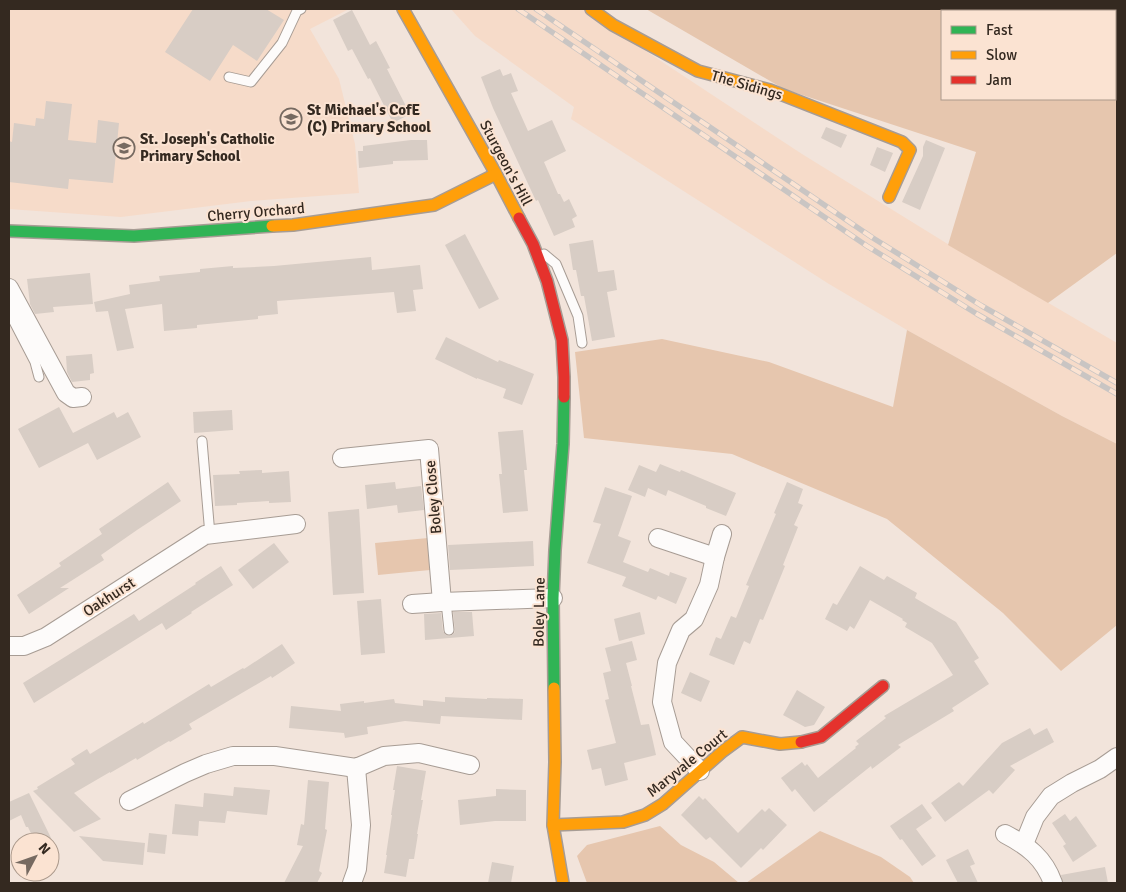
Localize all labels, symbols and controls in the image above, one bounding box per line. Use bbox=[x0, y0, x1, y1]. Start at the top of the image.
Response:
legend bbox=[941, 10, 1116, 100]
text: Fast bbox=[986, 21, 1013, 39]
text: Slow bbox=[986, 46, 1017, 64]
street label: The Sidings bbox=[709, 66, 785, 104]
text: Jam bbox=[986, 71, 1012, 89]
place label: St Michael's CofE (C) Primary School bbox=[307, 101, 431, 136]
school or university icon: St Michael's CofE (C) Primary School bbox=[279, 107, 303, 131]
street label: Sturgeon's Hill bbox=[476, 117, 536, 209]
place label: St. Joseph's Catholic Primary School bbox=[140, 130, 275, 165]
school or university icon: St. Joseph's Catholic Primary School bbox=[112, 136, 136, 160]
street label: Cherry Orchard bbox=[207, 199, 306, 225]
street label: Boley Close bbox=[421, 459, 445, 535]
street label: Oakhurst bbox=[80, 574, 138, 620]
street label: Boley Lane bbox=[529, 577, 549, 647]
street label: Maryvale Court bbox=[643, 725, 731, 801]
north arrow bbox=[10, 832, 60, 882]
text: N bbox=[35, 840, 54, 858]

